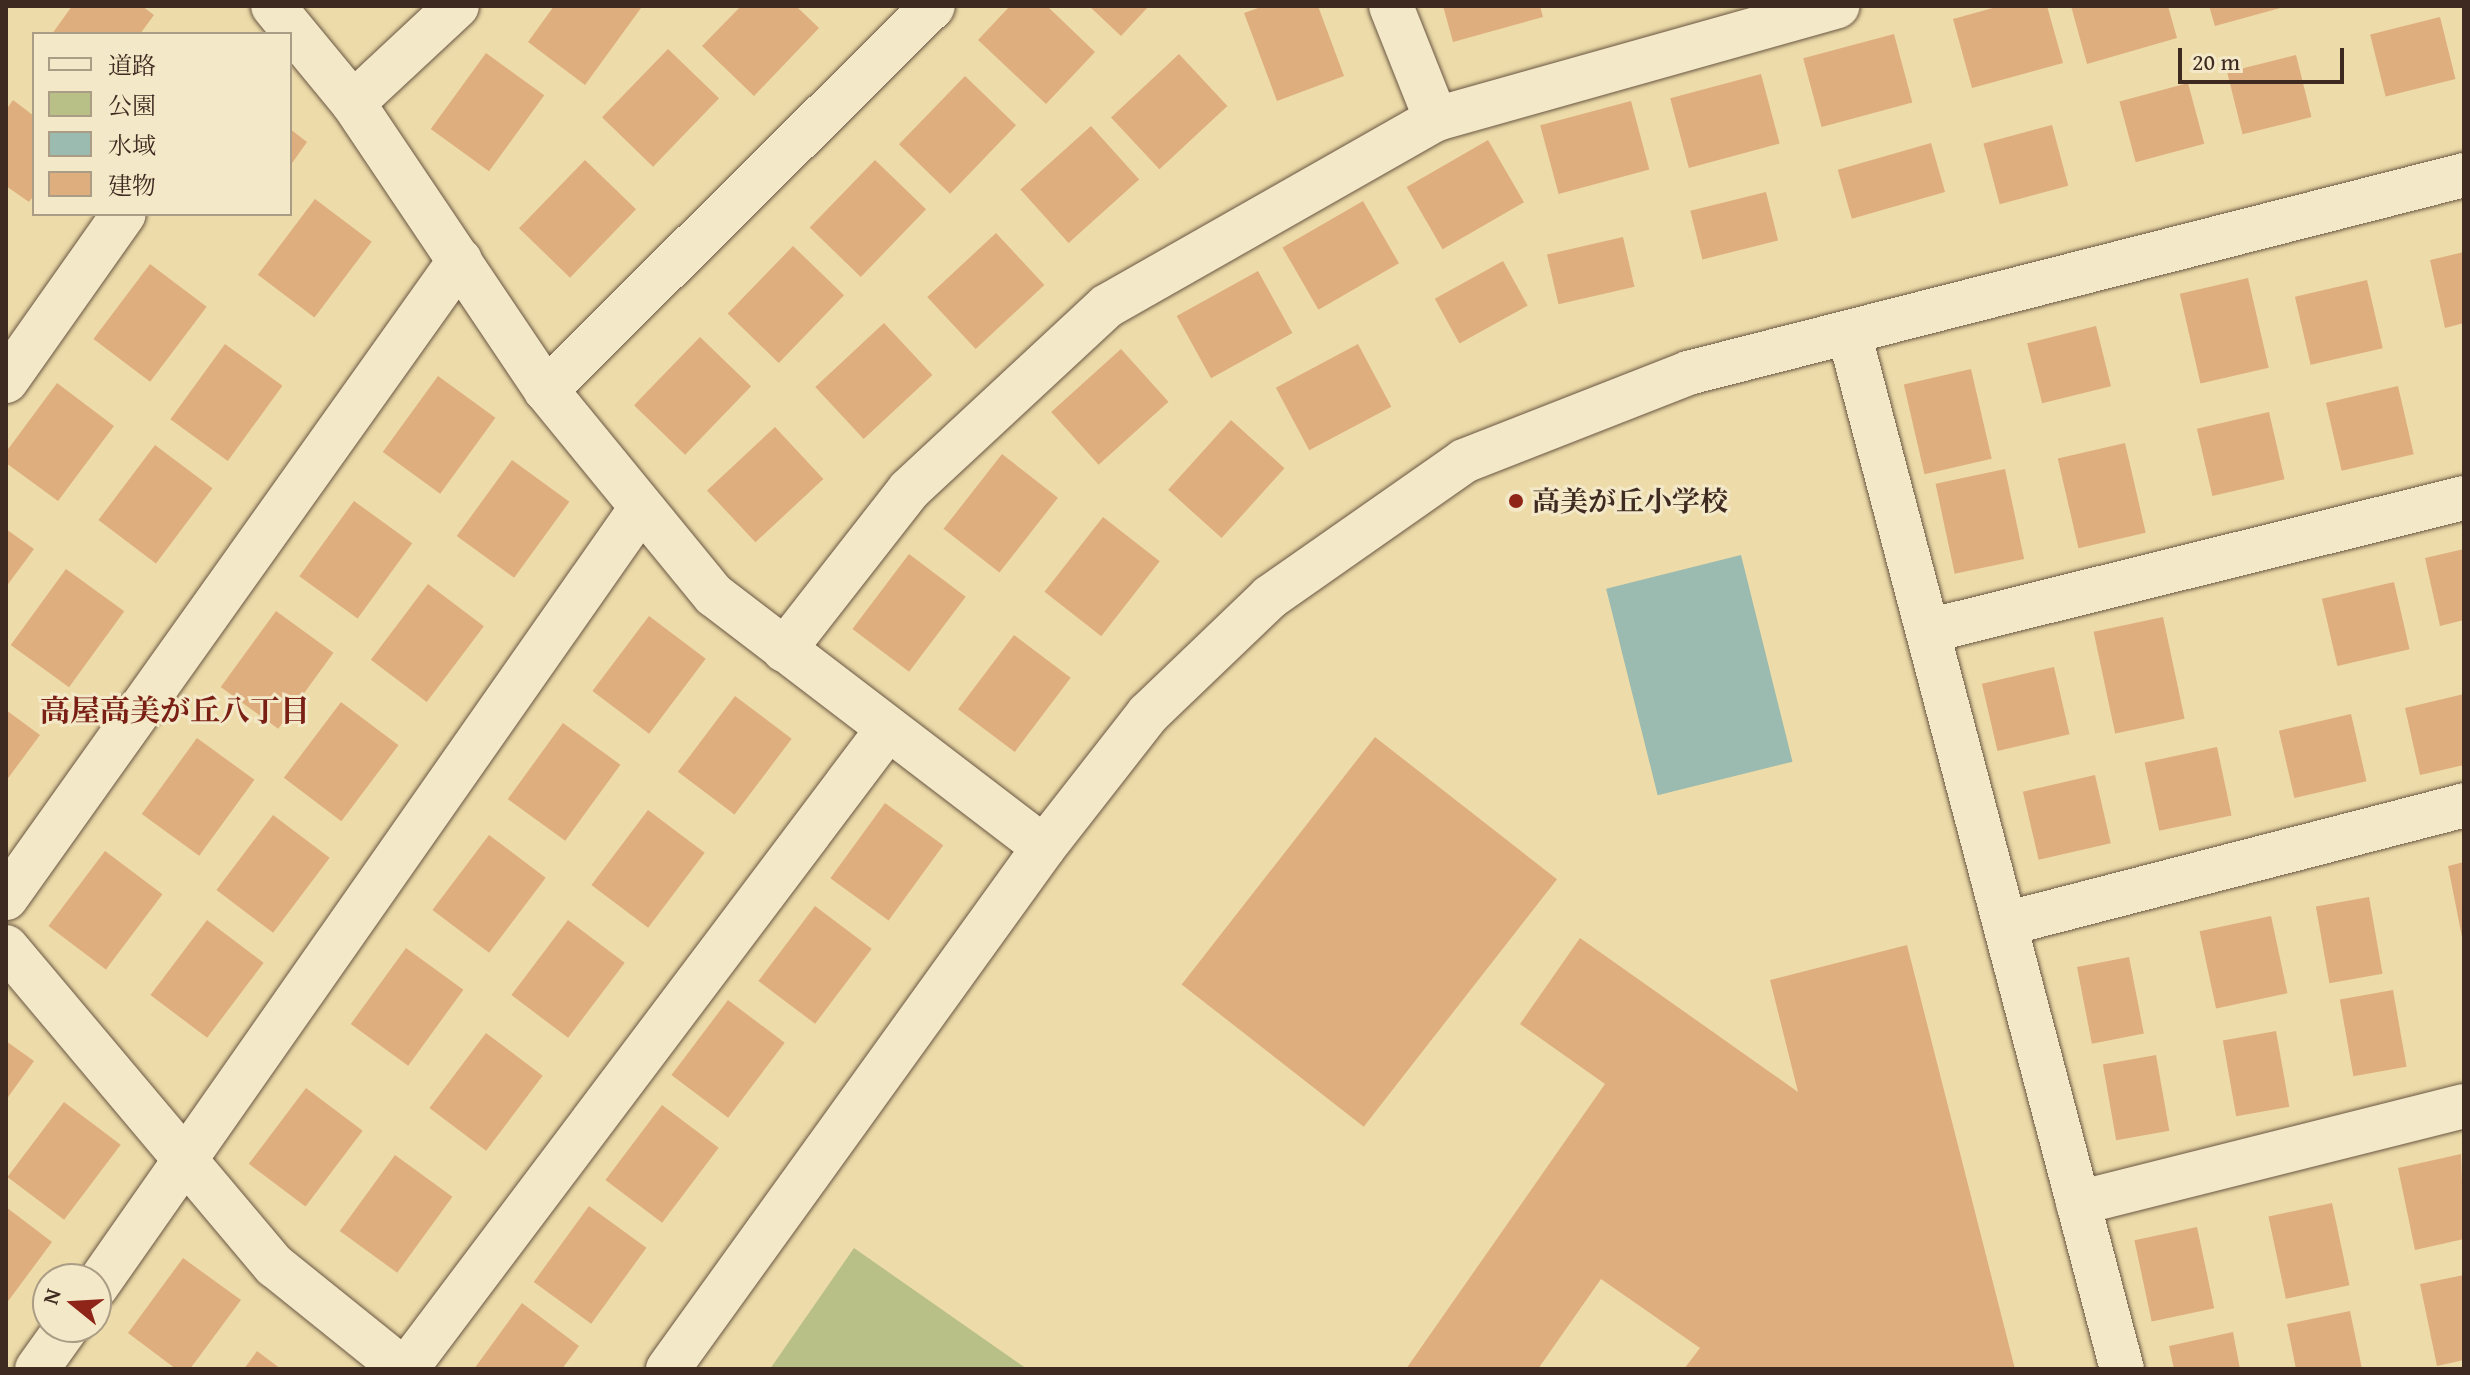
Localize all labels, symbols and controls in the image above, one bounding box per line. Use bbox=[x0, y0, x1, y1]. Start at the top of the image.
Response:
legend bbox=[32, 32, 292, 216]
scale bar bbox=[2182, 32, 2348, 82]
text: 20 m bbox=[2192, 44, 2240, 79]
text: 道路 bbox=[108, 48, 156, 83]
text: 公園 bbox=[108, 88, 156, 123]
text: 水域 bbox=[108, 128, 156, 163]
text: 建物 bbox=[108, 168, 156, 203]
place label: 高美が丘小学校 bbox=[1532, 484, 1728, 518]
marker: 高美が丘小学校 bbox=[1507, 492, 1525, 510]
district label: 高屋高美が丘八丁目 bbox=[40, 692, 310, 728]
north arrow bbox=[32, 1263, 112, 1343]
text: N bbox=[34, 1284, 69, 1308]

